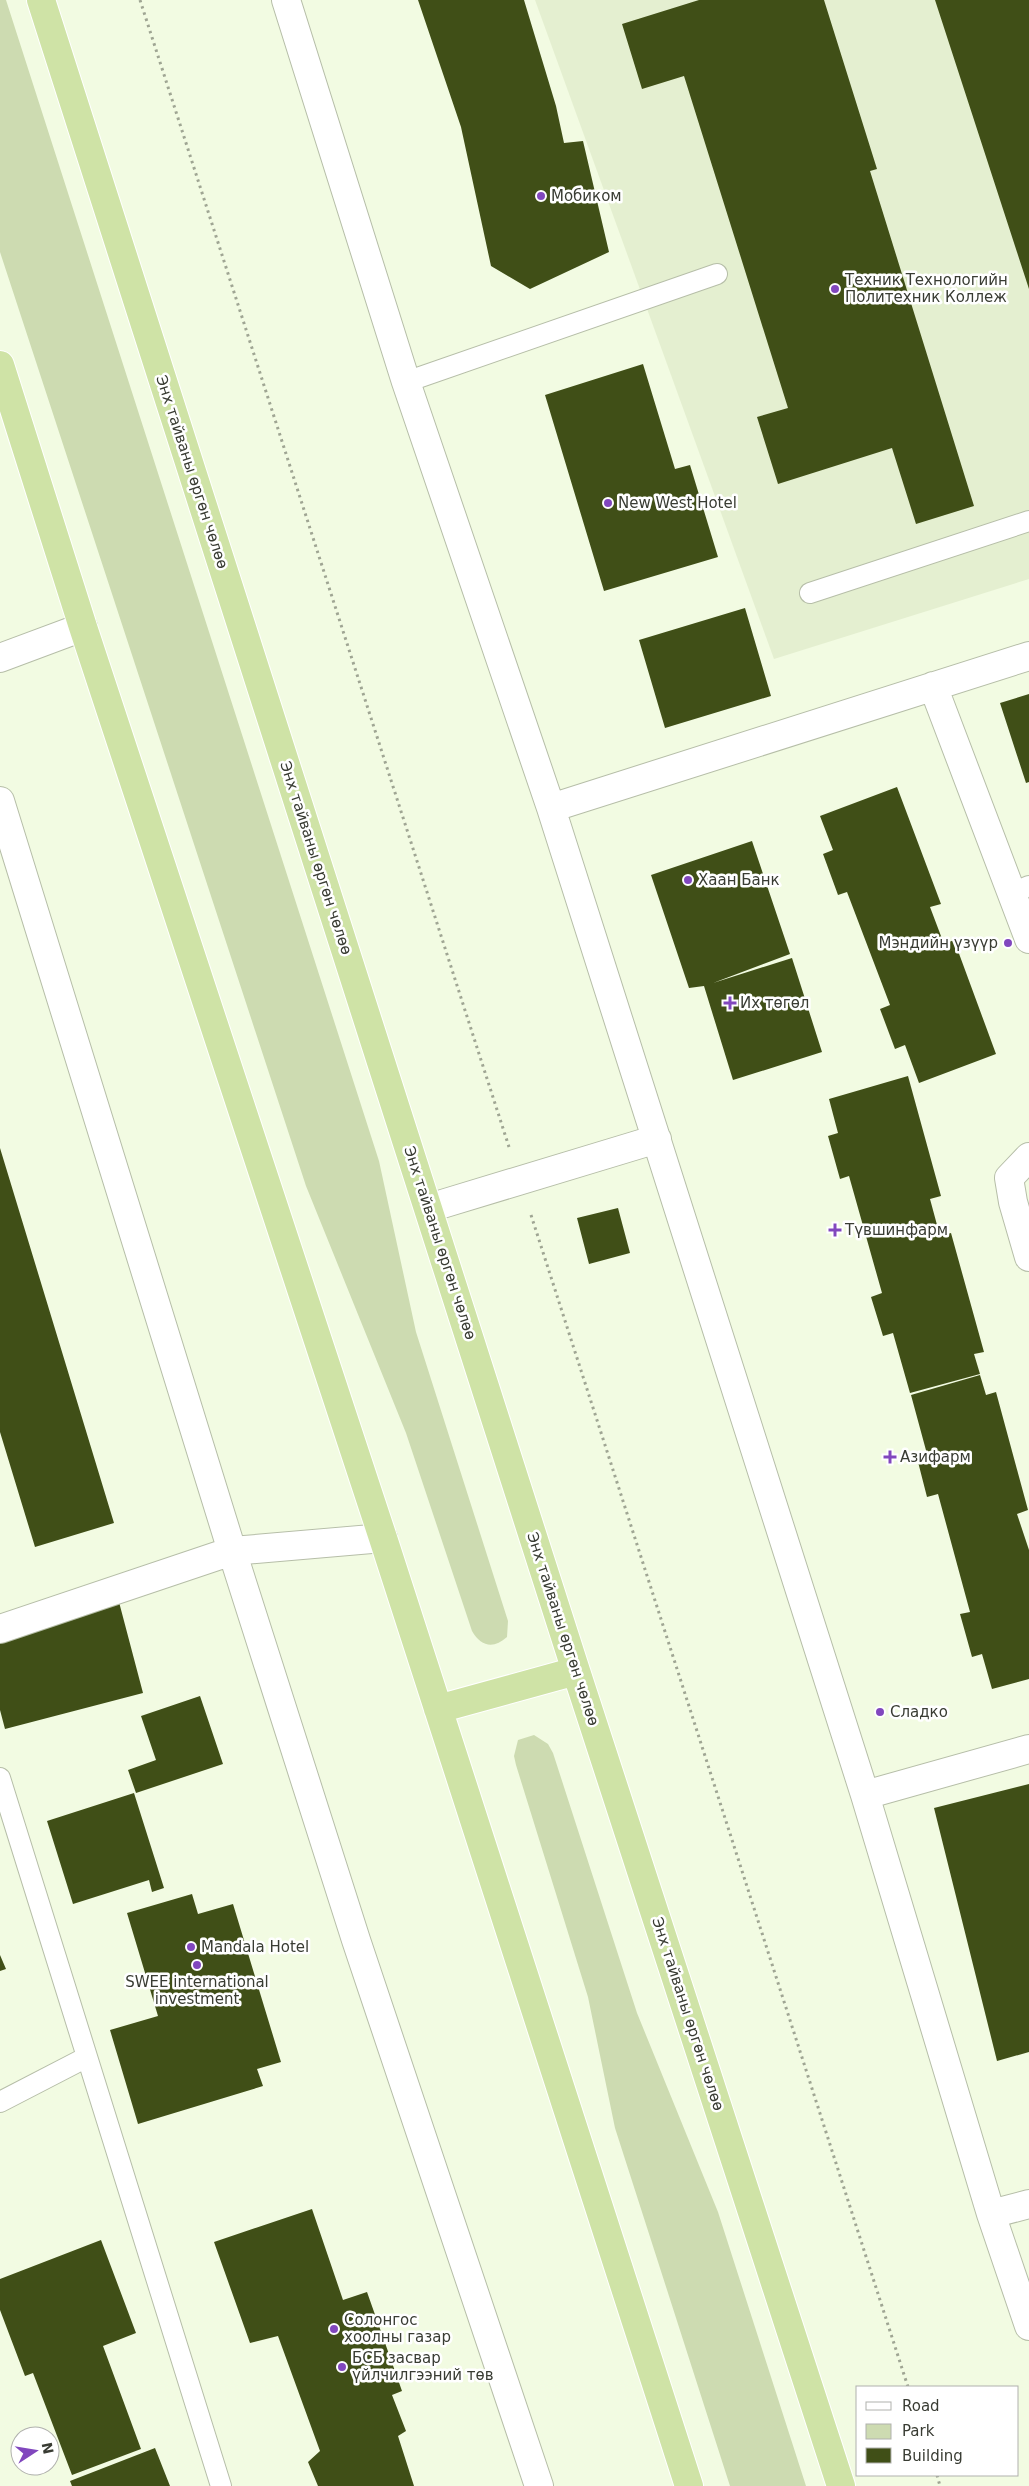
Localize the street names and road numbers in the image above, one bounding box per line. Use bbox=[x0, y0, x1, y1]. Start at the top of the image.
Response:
street label: Энх тайваны өргөн чөлөө bbox=[152, 373, 232, 571]
street label: Энх тайваны өргөн чөлөө bbox=[276, 759, 356, 957]
street label: Энх тайваны өргөн чөлөө bbox=[400, 1144, 480, 1342]
street label: Энх тайваны өргөн чөлөө bbox=[523, 1530, 603, 1728]
street label: Энх тайваны өргөн чөлөө bbox=[648, 1915, 728, 2113]

